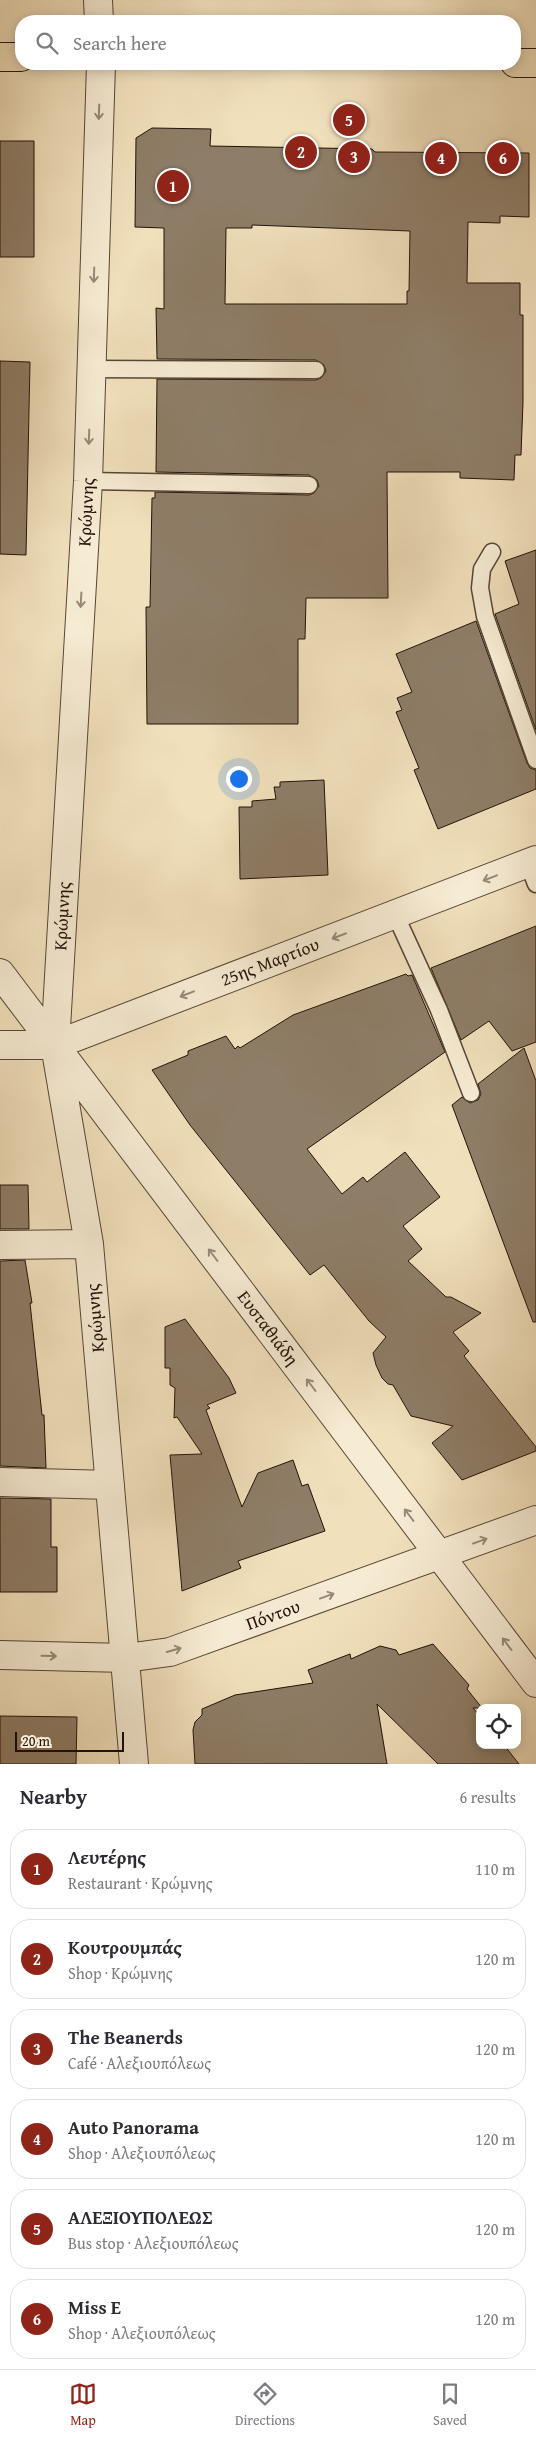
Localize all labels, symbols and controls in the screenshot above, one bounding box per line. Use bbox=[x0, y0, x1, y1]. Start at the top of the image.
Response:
search box bbox=[15, 15, 521, 70]
icon: search bbox=[33, 29, 61, 57]
text: Search here bbox=[73, 29, 167, 57]
pin: 5 bbox=[333, 101, 365, 139]
one-way arrow bbox=[95, 104, 104, 120]
pin: 2 bbox=[285, 133, 317, 171]
pin: 3 bbox=[338, 138, 370, 176]
pin: 4 bbox=[425, 139, 457, 177]
pin: 6 bbox=[487, 139, 519, 177]
pin: 1 bbox=[157, 167, 189, 205]
one-way arrow bbox=[90, 267, 99, 283]
one-way arrow bbox=[84, 429, 94, 445]
street label: Κρώμνης bbox=[70, 476, 101, 547]
one-way arrow bbox=[76, 591, 85, 607]
your location bbox=[226, 766, 252, 792]
one-way arrow bbox=[483, 874, 499, 883]
street label: Κρώμνης bbox=[46, 880, 77, 951]
street label: 25ης Μαρτίου bbox=[217, 930, 323, 993]
one-way arrow bbox=[331, 932, 347, 941]
one-way arrow bbox=[180, 990, 195, 999]
one-way arrow bbox=[208, 1249, 219, 1262]
street label: Κρώμνης bbox=[78, 1282, 111, 1354]
street label: Ευσταθιάδη bbox=[231, 1284, 306, 1371]
one-way arrow bbox=[306, 1378, 316, 1392]
one-way arrow bbox=[404, 1508, 414, 1522]
one-way arrow bbox=[472, 1536, 487, 1545]
one-way arrow bbox=[319, 1591, 334, 1600]
street label: Πόντου bbox=[242, 1592, 304, 1637]
one-way arrow bbox=[501, 1638, 512, 1651]
one-way arrow bbox=[166, 1645, 182, 1655]
one-way arrow bbox=[40, 1651, 56, 1661]
map controls bbox=[476, 1704, 521, 1749]
button: locate bbox=[476, 1704, 521, 1749]
scale bar bbox=[15, 1729, 124, 1752]
text: 20 m bbox=[22, 1731, 50, 1751]
text: Nearby bbox=[20, 1781, 87, 1812]
text: 6 results bbox=[459, 1785, 516, 1809]
text: Λευτέρης bbox=[68, 1843, 146, 1871]
text: 1 bbox=[33, 1857, 41, 1881]
text: 110 m bbox=[475, 1857, 515, 1881]
text: Restaurant · Κρώμνης bbox=[68, 1871, 213, 1895]
text: Κουτρουμπάς bbox=[68, 1933, 182, 1961]
text: 2 bbox=[33, 1947, 41, 1971]
text: 120 m bbox=[475, 1947, 515, 1971]
text: Shop · Κρώμνης bbox=[68, 1961, 173, 1985]
text: The Beanerds bbox=[68, 2023, 183, 2051]
text: 3 bbox=[33, 2037, 41, 2061]
text: 120 m bbox=[475, 2037, 515, 2061]
text: Café · Αλεξιουπόλεως bbox=[68, 2051, 211, 2075]
text: Auto Panorama bbox=[68, 2113, 199, 2141]
text: 4 bbox=[33, 2127, 41, 2151]
text: 120 m bbox=[475, 2127, 515, 2151]
text: Shop · Αλεξιουπόλεως bbox=[68, 2141, 216, 2165]
text: ΑΛΕΞΙΟΥΠΟΛΕΩΣ bbox=[68, 2203, 213, 2231]
text: 5 bbox=[33, 2217, 41, 2241]
text: 120 m bbox=[475, 2217, 515, 2241]
text: Bus stop · Αλεξιουπόλεως bbox=[68, 2231, 238, 2255]
text: Miss E bbox=[68, 2293, 121, 2321]
text: 6 bbox=[33, 2307, 41, 2331]
text: 120 m bbox=[475, 2307, 515, 2331]
text: Shop · Αλεξιουπόλεως bbox=[68, 2321, 216, 2345]
tab: Map bbox=[69, 2380, 97, 2430]
tab: Directions bbox=[235, 2380, 295, 2430]
tab: Saved bbox=[433, 2380, 467, 2430]

